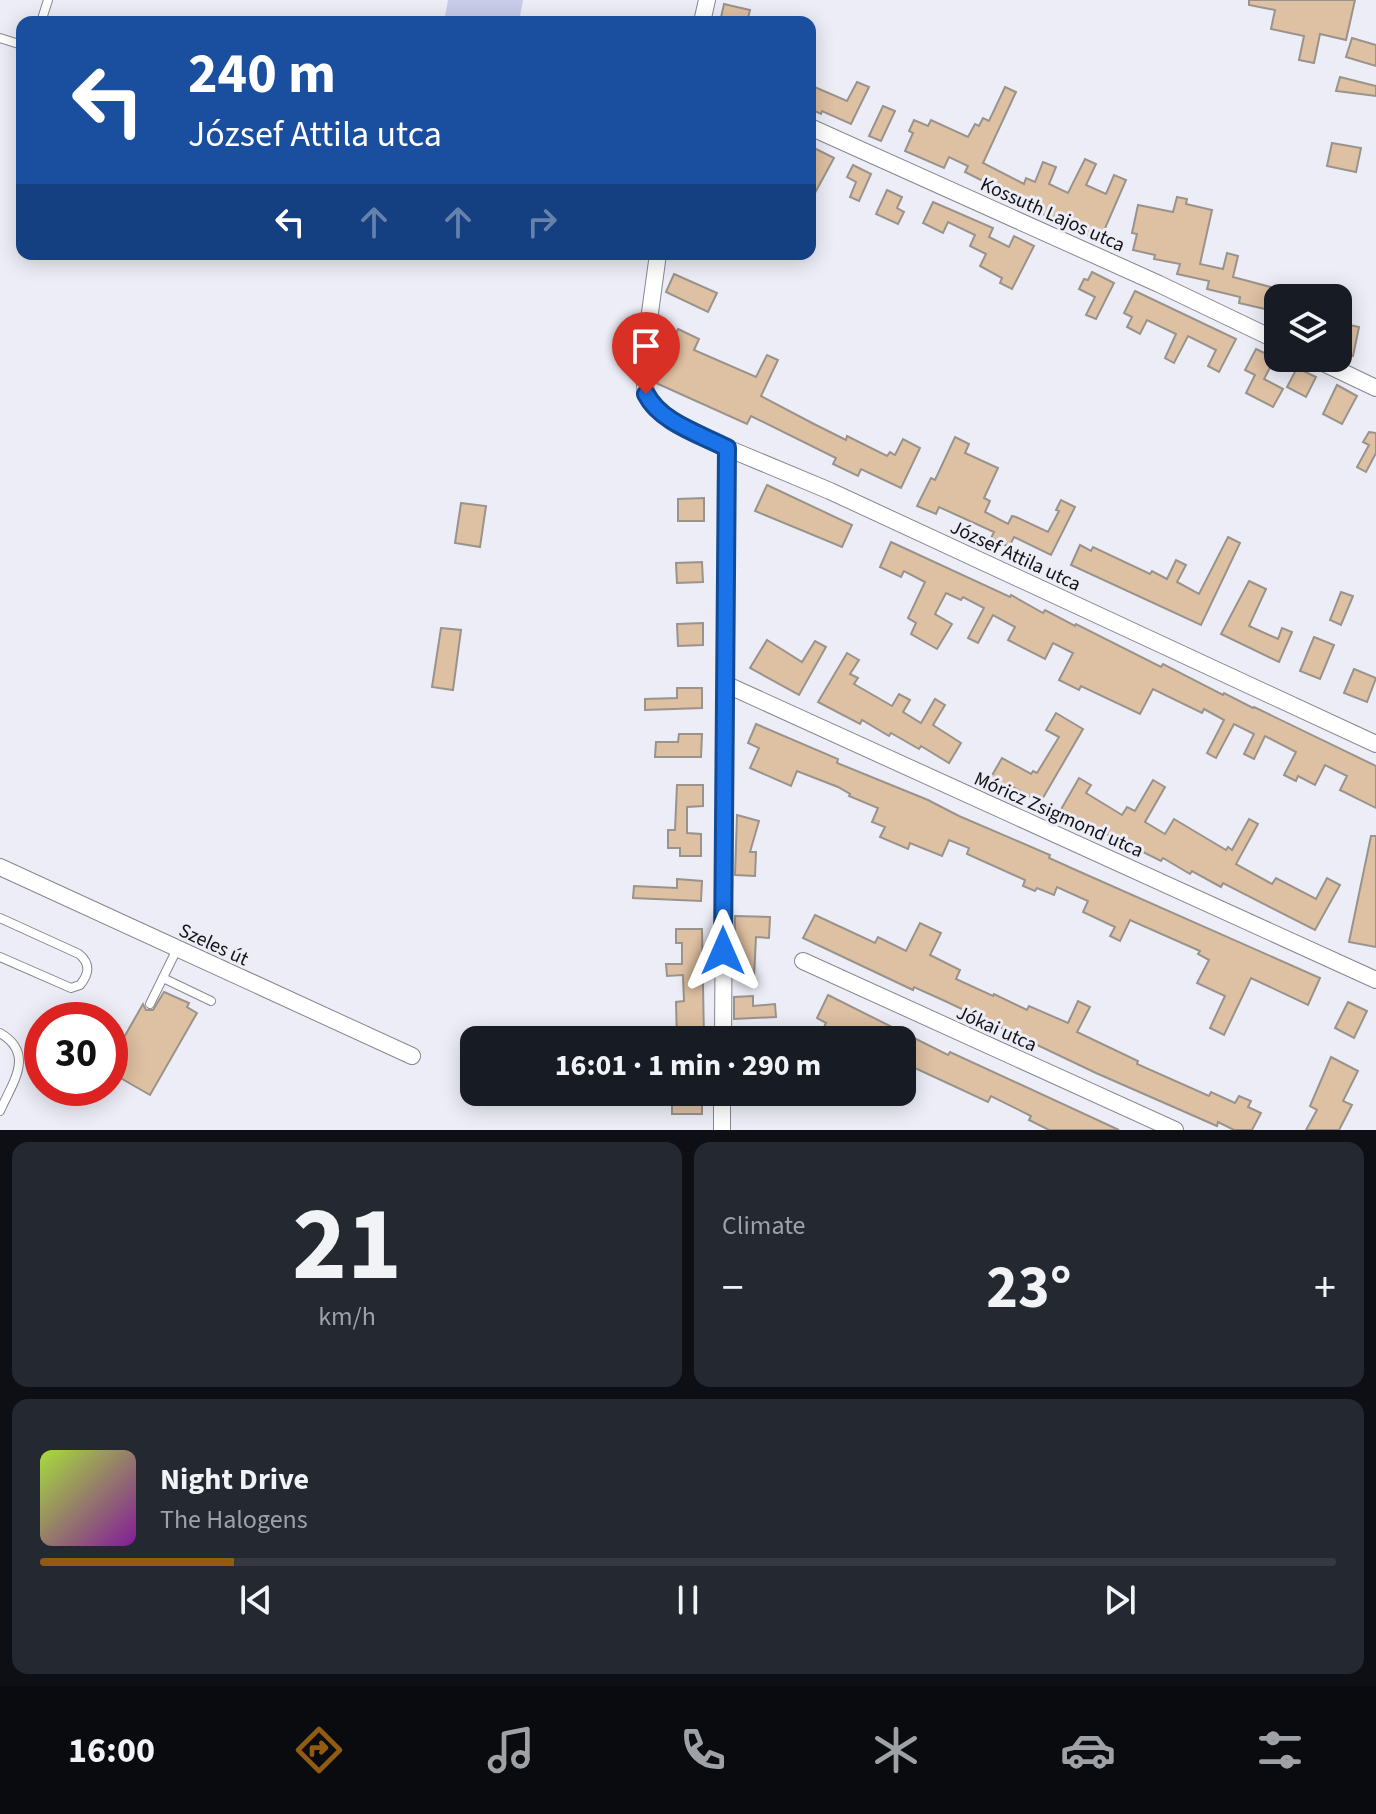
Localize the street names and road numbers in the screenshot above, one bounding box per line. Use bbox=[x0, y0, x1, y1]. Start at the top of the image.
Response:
street label: Kossuth Lajos utca bbox=[976, 170, 1129, 259]
street label: József Attila utca bbox=[946, 513, 1085, 598]
street label: Móricz Zsigmond utca bbox=[969, 765, 1148, 865]
street label: Szeles út bbox=[174, 917, 253, 973]
street label: Jókai utca bbox=[952, 999, 1041, 1059]

